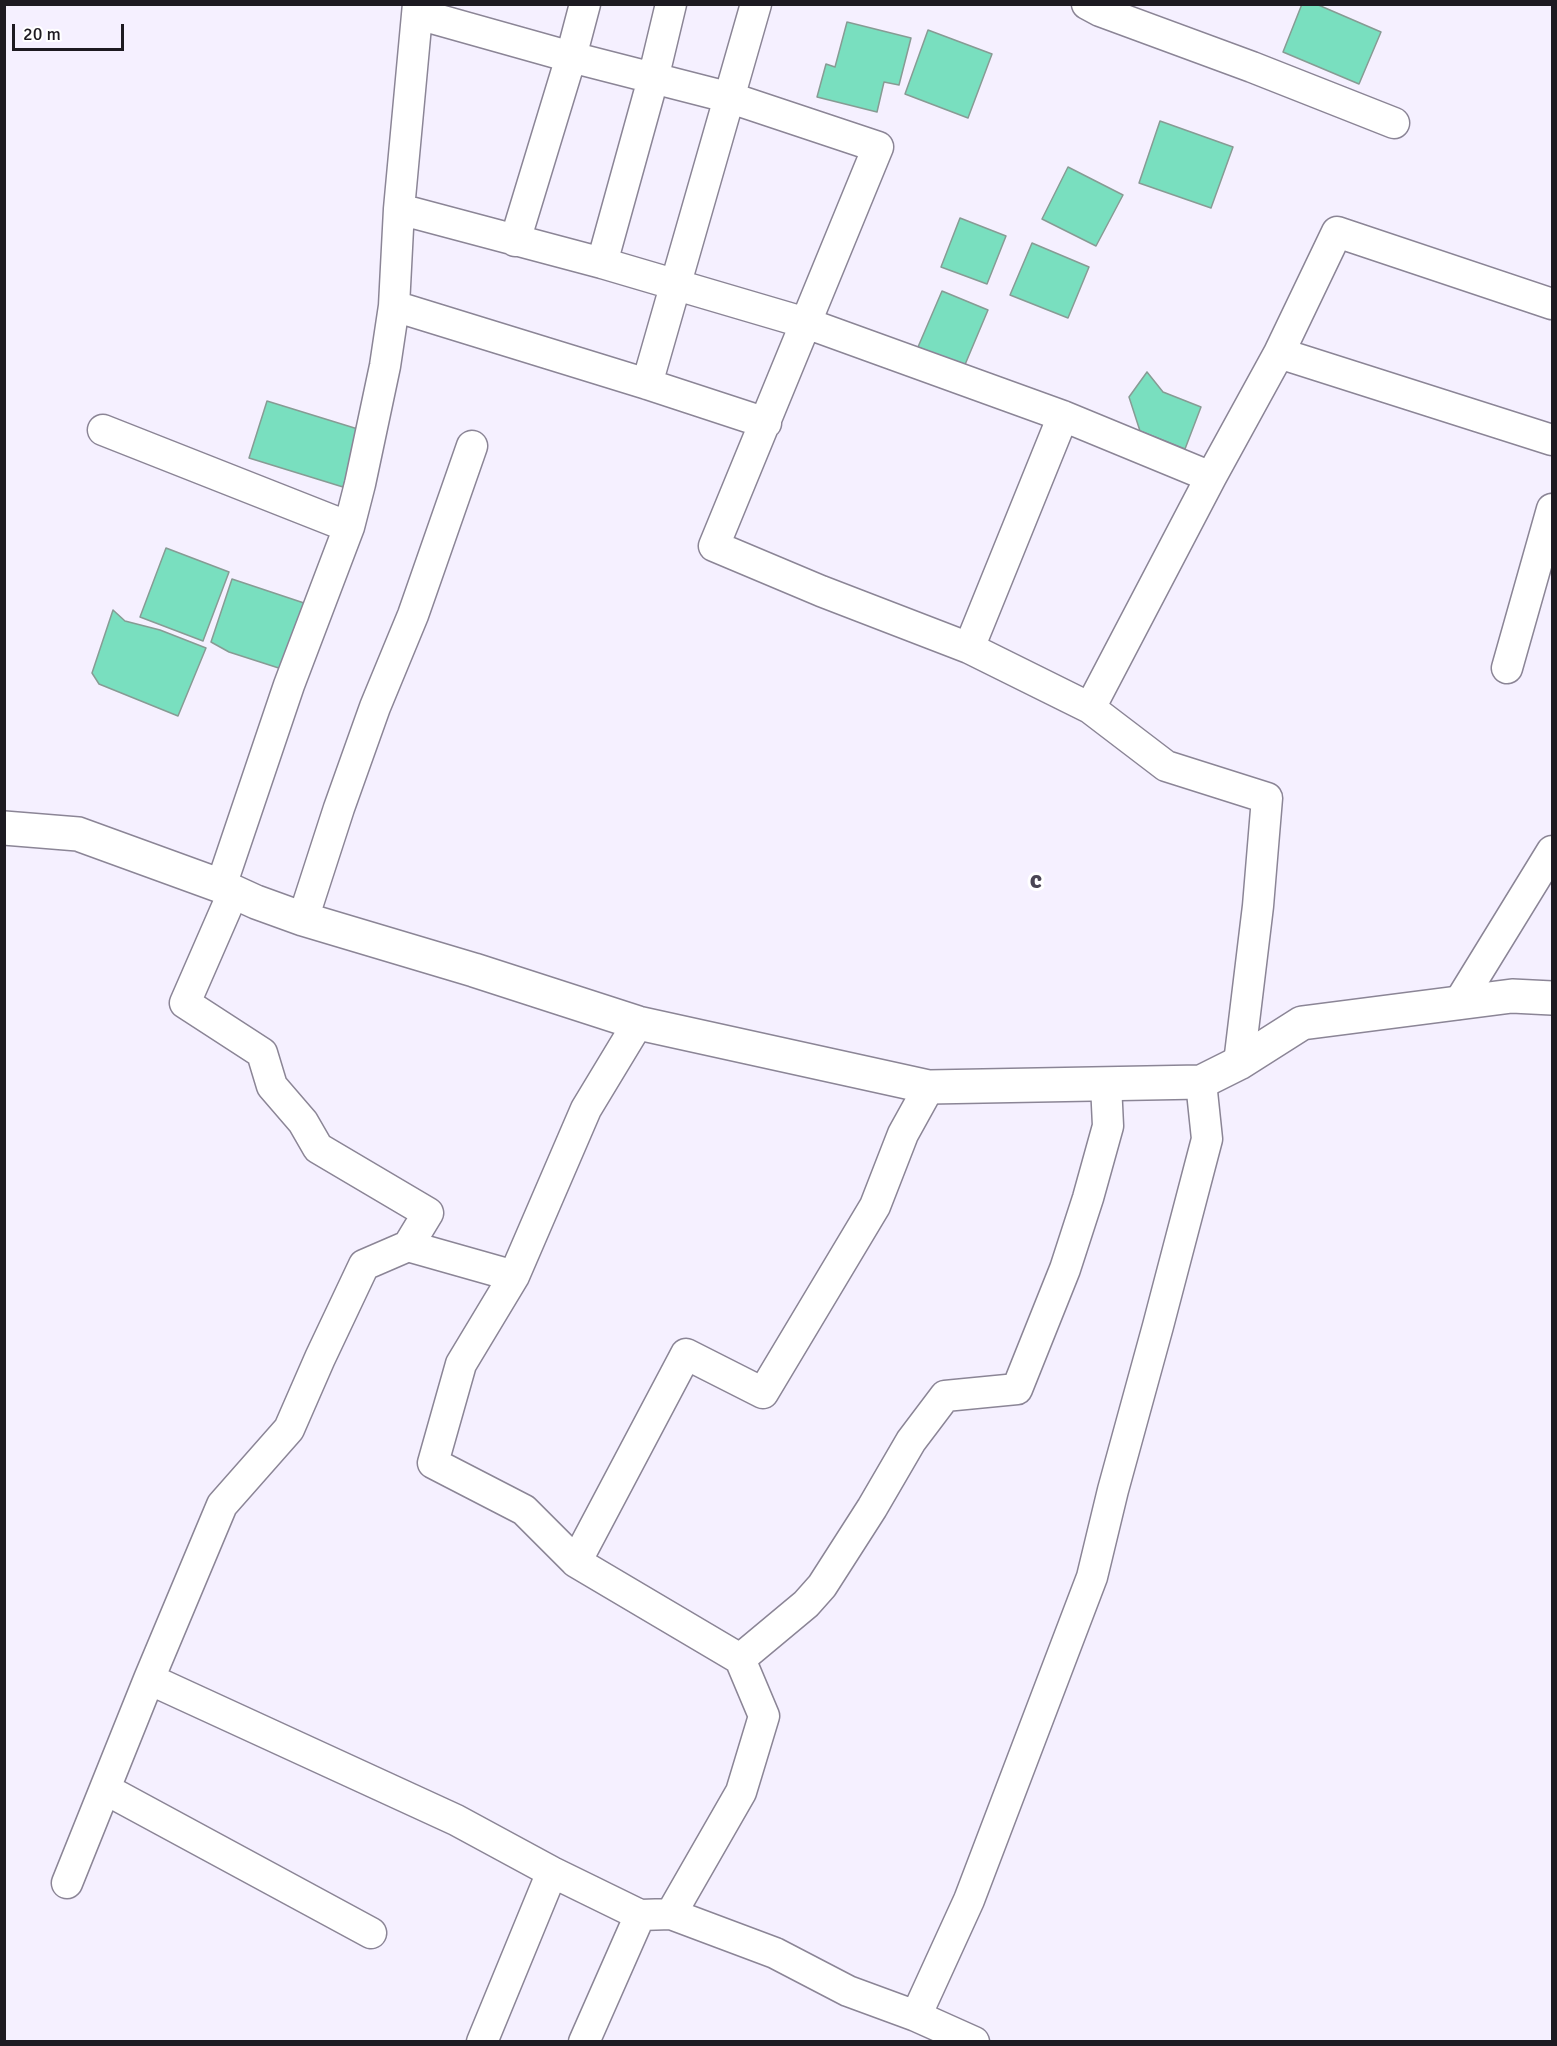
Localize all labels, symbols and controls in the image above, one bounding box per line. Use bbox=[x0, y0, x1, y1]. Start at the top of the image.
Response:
scale bar bbox=[15, 12, 128, 50]
text: 20 m bbox=[23, 23, 61, 45]
district label: c bbox=[1030, 865, 1042, 897]

